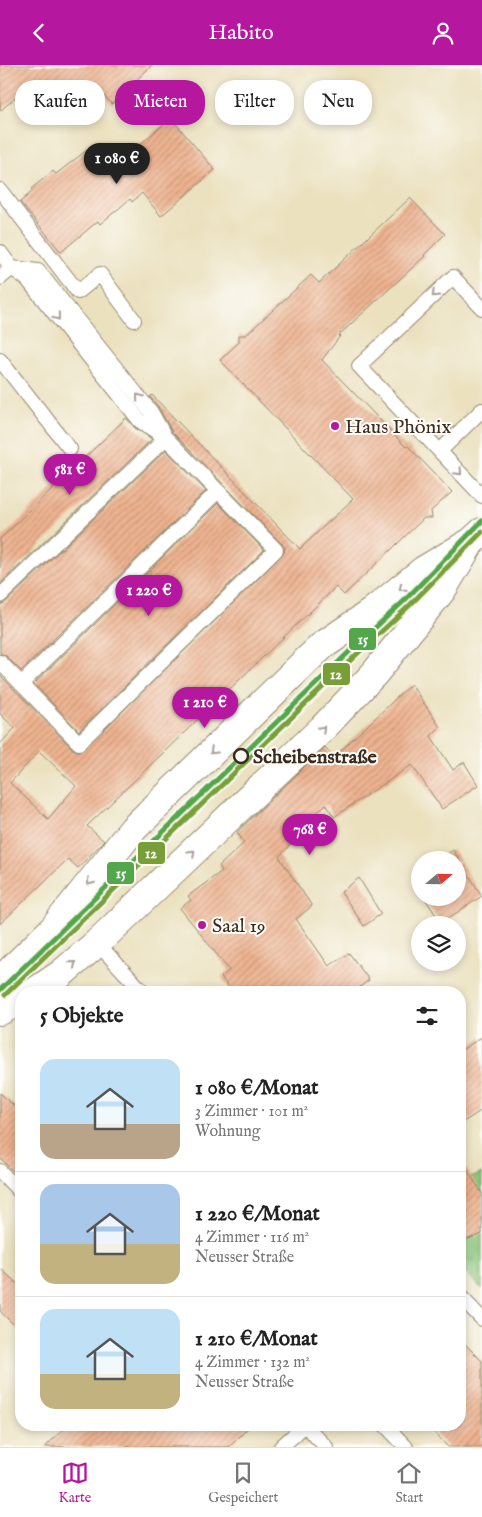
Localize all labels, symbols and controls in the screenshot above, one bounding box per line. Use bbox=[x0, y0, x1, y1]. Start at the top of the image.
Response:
icon: back bbox=[25, 19, 53, 47]
text: Habito bbox=[208, 19, 274, 47]
icon: person bbox=[429, 19, 457, 47]
chip: Kaufen bbox=[15, 80, 105, 125]
chip: Mieten bbox=[115, 80, 205, 125]
chip: Filter bbox=[215, 80, 294, 125]
chip: Neu bbox=[304, 80, 372, 125]
pin: 1 080 € bbox=[71, 143, 163, 185]
text: 1 080 € bbox=[95, 149, 139, 169]
one-way arrow bbox=[432, 288, 441, 297]
one-way arrow bbox=[52, 312, 61, 321]
one-way arrow bbox=[135, 394, 144, 403]
place label: Haus Phönix bbox=[345, 415, 451, 440]
marker: Haus Phönix bbox=[329, 420, 341, 432]
pin: 581 € bbox=[35, 453, 105, 496]
text: 581 € bbox=[55, 460, 85, 480]
one-way arrow bbox=[453, 466, 462, 475]
pin: 1 220 € bbox=[103, 575, 195, 617]
text: 1 220 € bbox=[126, 581, 172, 601]
one-way arrow bbox=[398, 583, 407, 592]
line badge: 15 bbox=[348, 627, 377, 651]
text: 15 bbox=[358, 631, 368, 649]
line badge: 12 bbox=[322, 662, 351, 686]
text: 12 bbox=[330, 666, 342, 684]
pin: 1 210 € bbox=[159, 687, 251, 729]
text: 1 210 € bbox=[183, 693, 227, 713]
one-way arrow bbox=[316, 726, 325, 735]
one-way arrow bbox=[209, 745, 218, 754]
place label: Scheibenstraße bbox=[253, 745, 378, 770]
marker: Scheibenstraße bbox=[233, 748, 249, 764]
pin: 768 € bbox=[275, 813, 345, 856]
text: 768 € bbox=[293, 820, 327, 840]
line badge: 12 bbox=[137, 841, 166, 865]
text: 12 bbox=[145, 845, 157, 863]
one-way arrow bbox=[186, 850, 195, 859]
north arrow bbox=[411, 851, 466, 906]
map controls bbox=[411, 851, 466, 971]
line badge: 15 bbox=[106, 861, 135, 885]
text: 15 bbox=[116, 865, 126, 883]
one-way arrow bbox=[87, 877, 96, 886]
place label: Saal 19 bbox=[212, 914, 266, 939]
button: layers bbox=[411, 916, 466, 971]
marker: Saal 19 bbox=[196, 919, 208, 931]
one-way arrow bbox=[67, 961, 76, 970]
icon: filters bbox=[413, 1002, 441, 1030]
text: 5 Objekte bbox=[40, 1003, 123, 1030]
text: 1 080 €/Monat bbox=[195, 1075, 319, 1102]
icon: home bbox=[80, 1079, 140, 1139]
text: 3 Zimmer · 101 m² bbox=[195, 1102, 308, 1122]
text: Wohnung bbox=[195, 1122, 260, 1142]
text: 1 220 €/Monat bbox=[195, 1201, 320, 1228]
icon: home bbox=[80, 1204, 140, 1264]
text: 4 Zimmer · 116 m² bbox=[195, 1228, 309, 1248]
text: Neusser Straße bbox=[195, 1248, 294, 1268]
text: 1 210 €/Monat bbox=[195, 1326, 318, 1353]
icon: home bbox=[80, 1329, 140, 1389]
text: 4 Zimmer · 132 m² bbox=[195, 1353, 310, 1373]
text: Neusser Straße bbox=[195, 1373, 294, 1393]
tab: Karte bbox=[59, 1459, 91, 1507]
tab: Gespeichert bbox=[208, 1459, 278, 1507]
tab: Start bbox=[395, 1459, 423, 1507]

